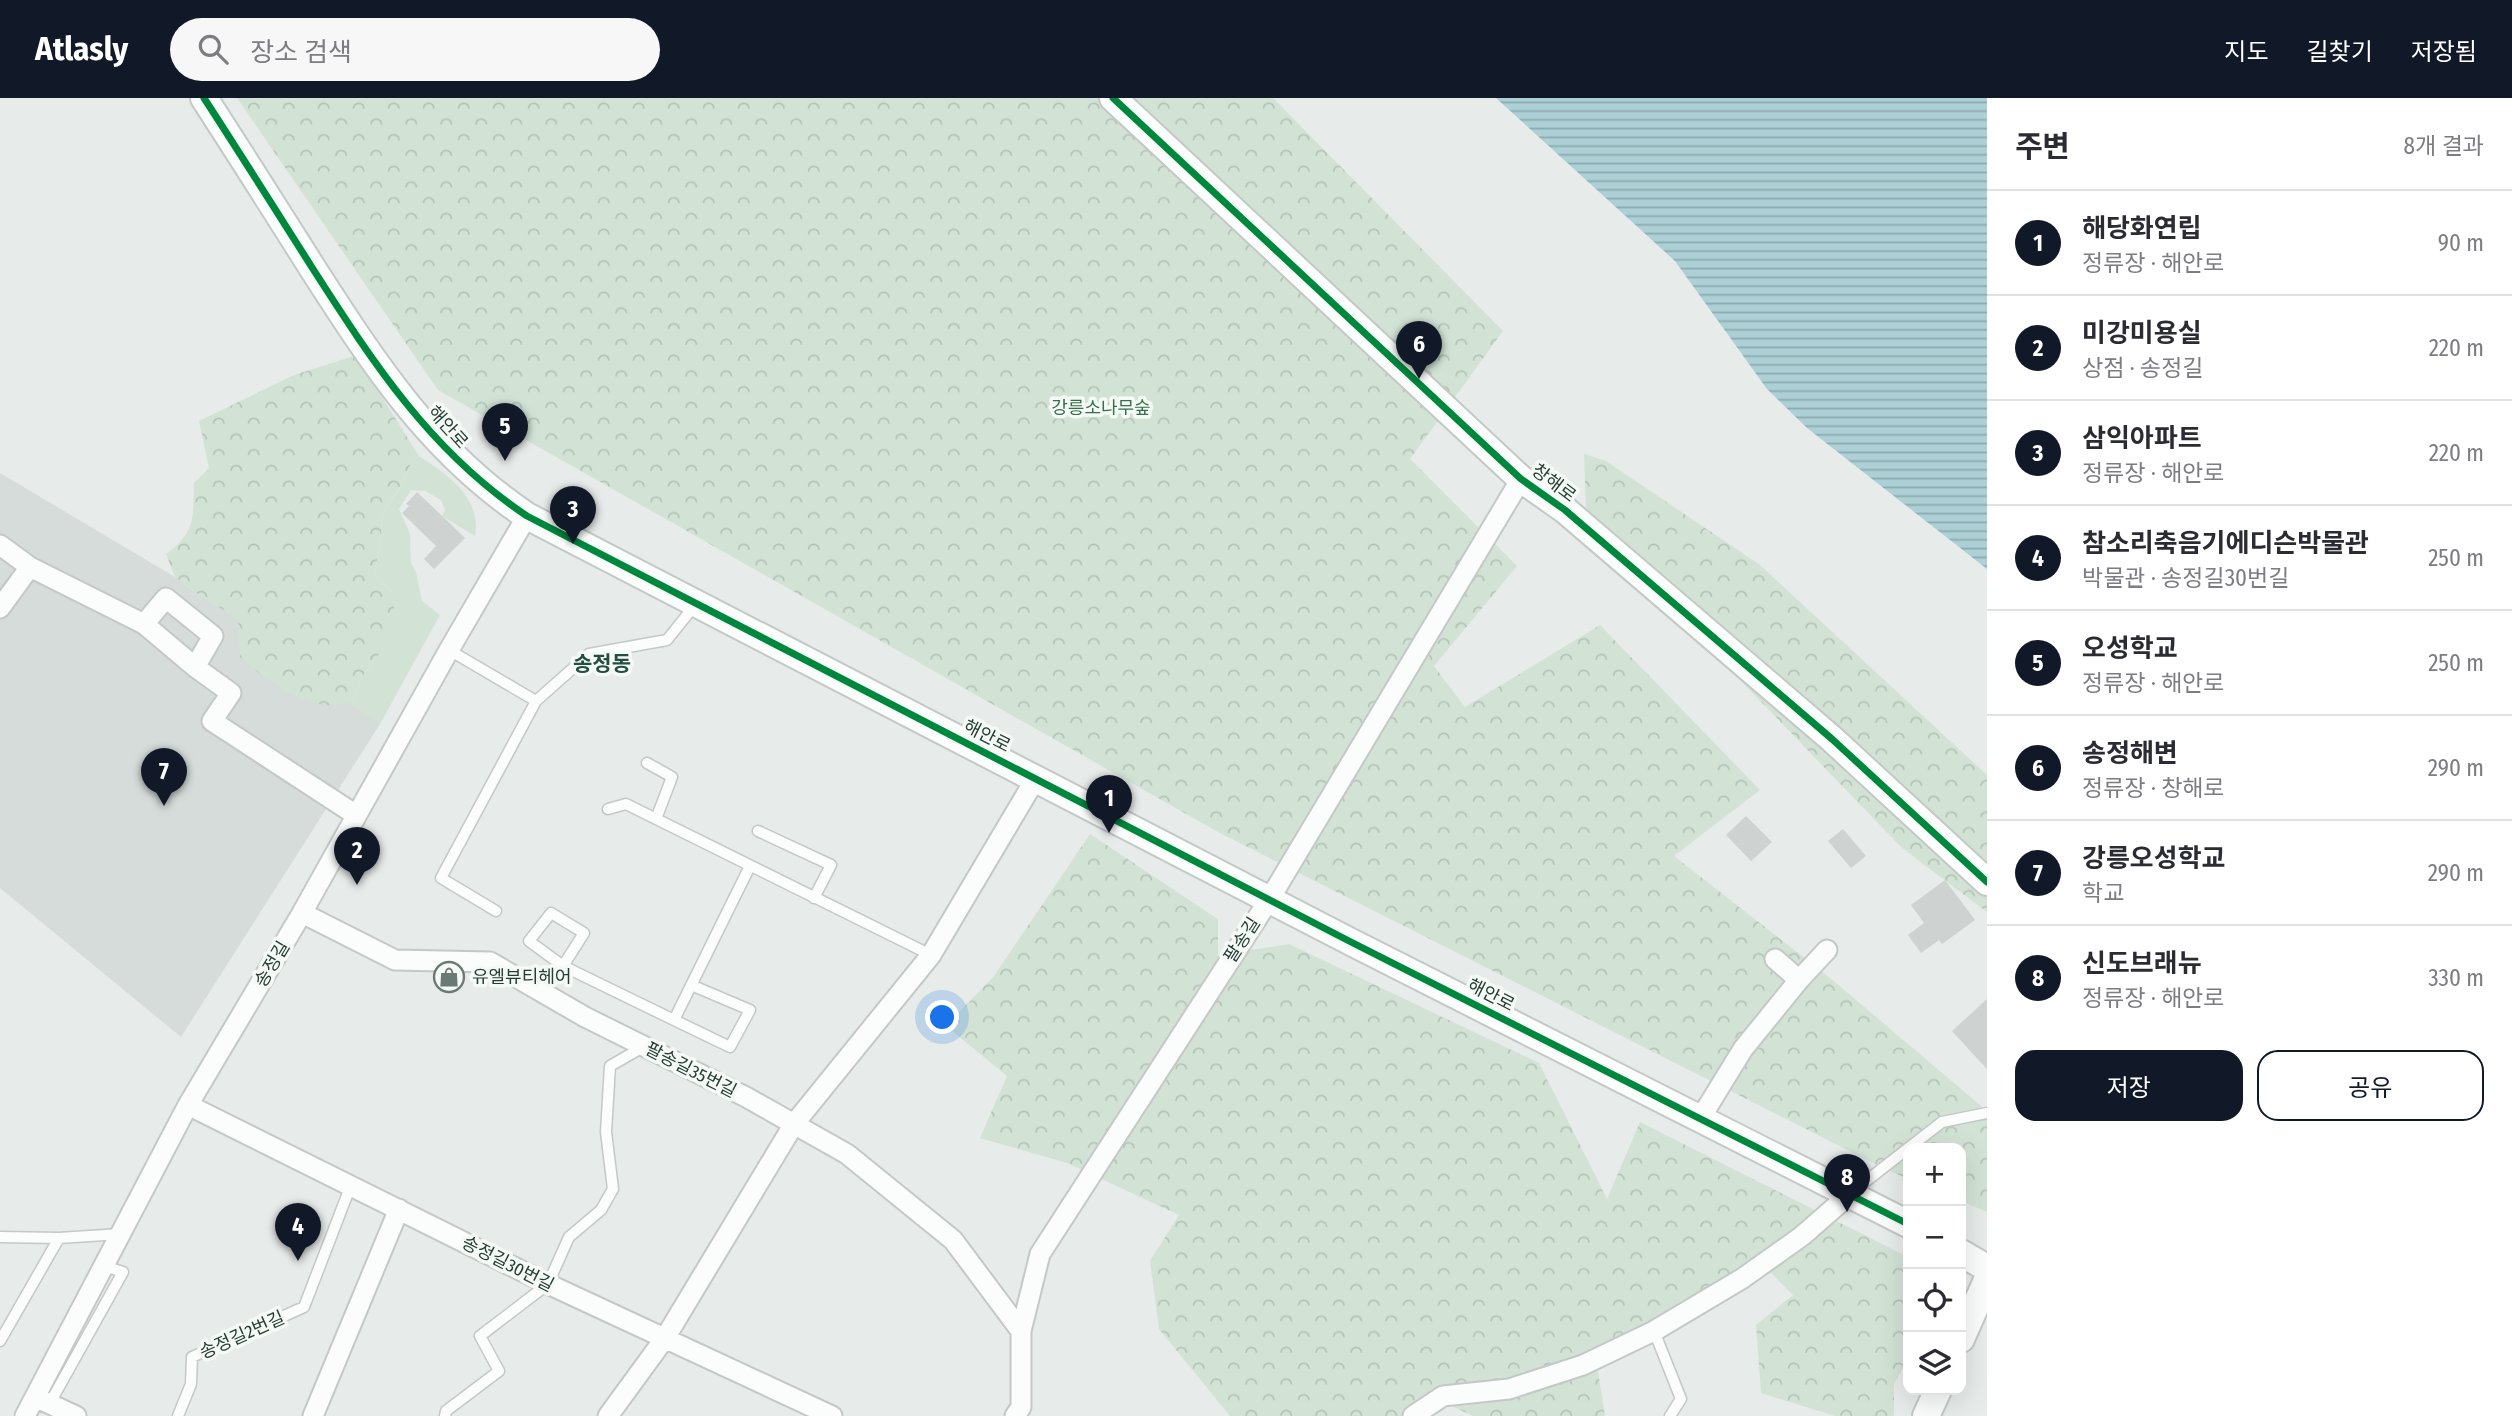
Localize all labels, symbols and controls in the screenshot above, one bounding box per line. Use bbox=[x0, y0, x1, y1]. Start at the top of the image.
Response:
search box bbox=[170, 18, 660, 81]
text: Atlasly bbox=[35, 29, 128, 69]
icon: search bbox=[194, 30, 232, 68]
text: 장소 검색 bbox=[250, 37, 352, 68]
text: 지도 bbox=[2224, 38, 2269, 66]
text: 길찾기 bbox=[2307, 38, 2373, 66]
text: 저장됨 bbox=[2411, 38, 2477, 66]
text: 주변 bbox=[2015, 129, 2070, 165]
text: 8개 결과 bbox=[2404, 132, 2484, 160]
text: 해당화연립 bbox=[2082, 213, 2202, 244]
text: 1 bbox=[2033, 229, 2043, 257]
text: 90 m bbox=[2438, 229, 2484, 257]
text: 정류장 · 해안로 bbox=[2082, 249, 2225, 277]
text: 미강미용실 bbox=[2082, 318, 2202, 349]
pin: 6 bbox=[1396, 321, 1442, 379]
text: 2 bbox=[2033, 334, 2043, 362]
text: 220 m bbox=[2429, 334, 2484, 362]
text: 상점 · 송정길 bbox=[2082, 354, 2204, 382]
park label: 강릉소나무숲 bbox=[1051, 397, 1151, 419]
street label: 해안로 bbox=[423, 401, 473, 453]
pin: 5 bbox=[482, 403, 528, 461]
text: 삼익아파트 bbox=[2082, 423, 2202, 454]
text: 3 bbox=[2033, 439, 2043, 467]
text: 220 m bbox=[2429, 439, 2484, 467]
street label: 창해로 bbox=[1528, 459, 1580, 507]
text: 정류장 · 해안로 bbox=[2082, 459, 2225, 487]
pin: 3 bbox=[550, 486, 596, 544]
text: 참소리축음기에디슨박물관 bbox=[2082, 528, 2369, 559]
text: 4 bbox=[2032, 544, 2044, 572]
text: 250 m bbox=[2428, 544, 2484, 572]
text: 박물관 · 송정길30번길 bbox=[2082, 564, 2289, 592]
text: 오성학교 bbox=[2082, 633, 2178, 664]
text: 5 bbox=[2032, 649, 2044, 677]
text: 250 m bbox=[2428, 649, 2484, 677]
district label: 송정동 bbox=[573, 651, 631, 677]
text: 정류장 · 해안로 bbox=[2082, 669, 2225, 697]
street label: 해안로 bbox=[960, 715, 1014, 757]
text: 송정해변 bbox=[2082, 738, 2178, 769]
pin: 7 bbox=[141, 748, 187, 806]
text: 6 bbox=[2032, 754, 2044, 782]
text: 290 m bbox=[2428, 754, 2484, 782]
text: 정류장 · 창해로 bbox=[2082, 774, 2225, 802]
pin: 1 bbox=[1086, 775, 1132, 833]
pin: 2 bbox=[334, 827, 380, 885]
text: 강릉오성학교 bbox=[2082, 843, 2226, 874]
text: 7 bbox=[2033, 859, 2043, 887]
text: 290 m bbox=[2428, 859, 2484, 887]
text: 학교 bbox=[2082, 879, 2124, 907]
street label: 팔송길 bbox=[1219, 913, 1265, 967]
street label: 송정길 bbox=[250, 937, 294, 991]
text: 신도브래뉴 bbox=[2082, 948, 2202, 979]
shop icon: 유엘뷰티헤어 bbox=[432, 960, 466, 994]
text: 8 bbox=[2032, 964, 2044, 992]
text: 330 m bbox=[2428, 964, 2484, 992]
place label: 유엘뷰티헤어 bbox=[472, 966, 571, 988]
street label: 해안로 bbox=[1464, 974, 1518, 1016]
text: 정류장 · 해안로 bbox=[2082, 984, 2225, 1012]
your location bbox=[925, 1000, 959, 1034]
street label: 팔송길35번길 bbox=[642, 1038, 740, 1102]
button: 저장 bbox=[2015, 1050, 2243, 1121]
button: 공유 bbox=[2257, 1050, 2484, 1121]
map controls bbox=[1903, 1143, 1966, 1395]
button: + bbox=[1903, 1143, 1966, 1206]
pin: 8 bbox=[1824, 1154, 1870, 1212]
pin: 4 bbox=[275, 1203, 321, 1261]
button: − bbox=[1903, 1206, 1966, 1269]
street label: 송정길30번길 bbox=[458, 1231, 558, 1297]
button: locate bbox=[1903, 1269, 1966, 1332]
street label: 송정길2번길 bbox=[196, 1306, 288, 1364]
button: layers bbox=[1903, 1332, 1966, 1395]

